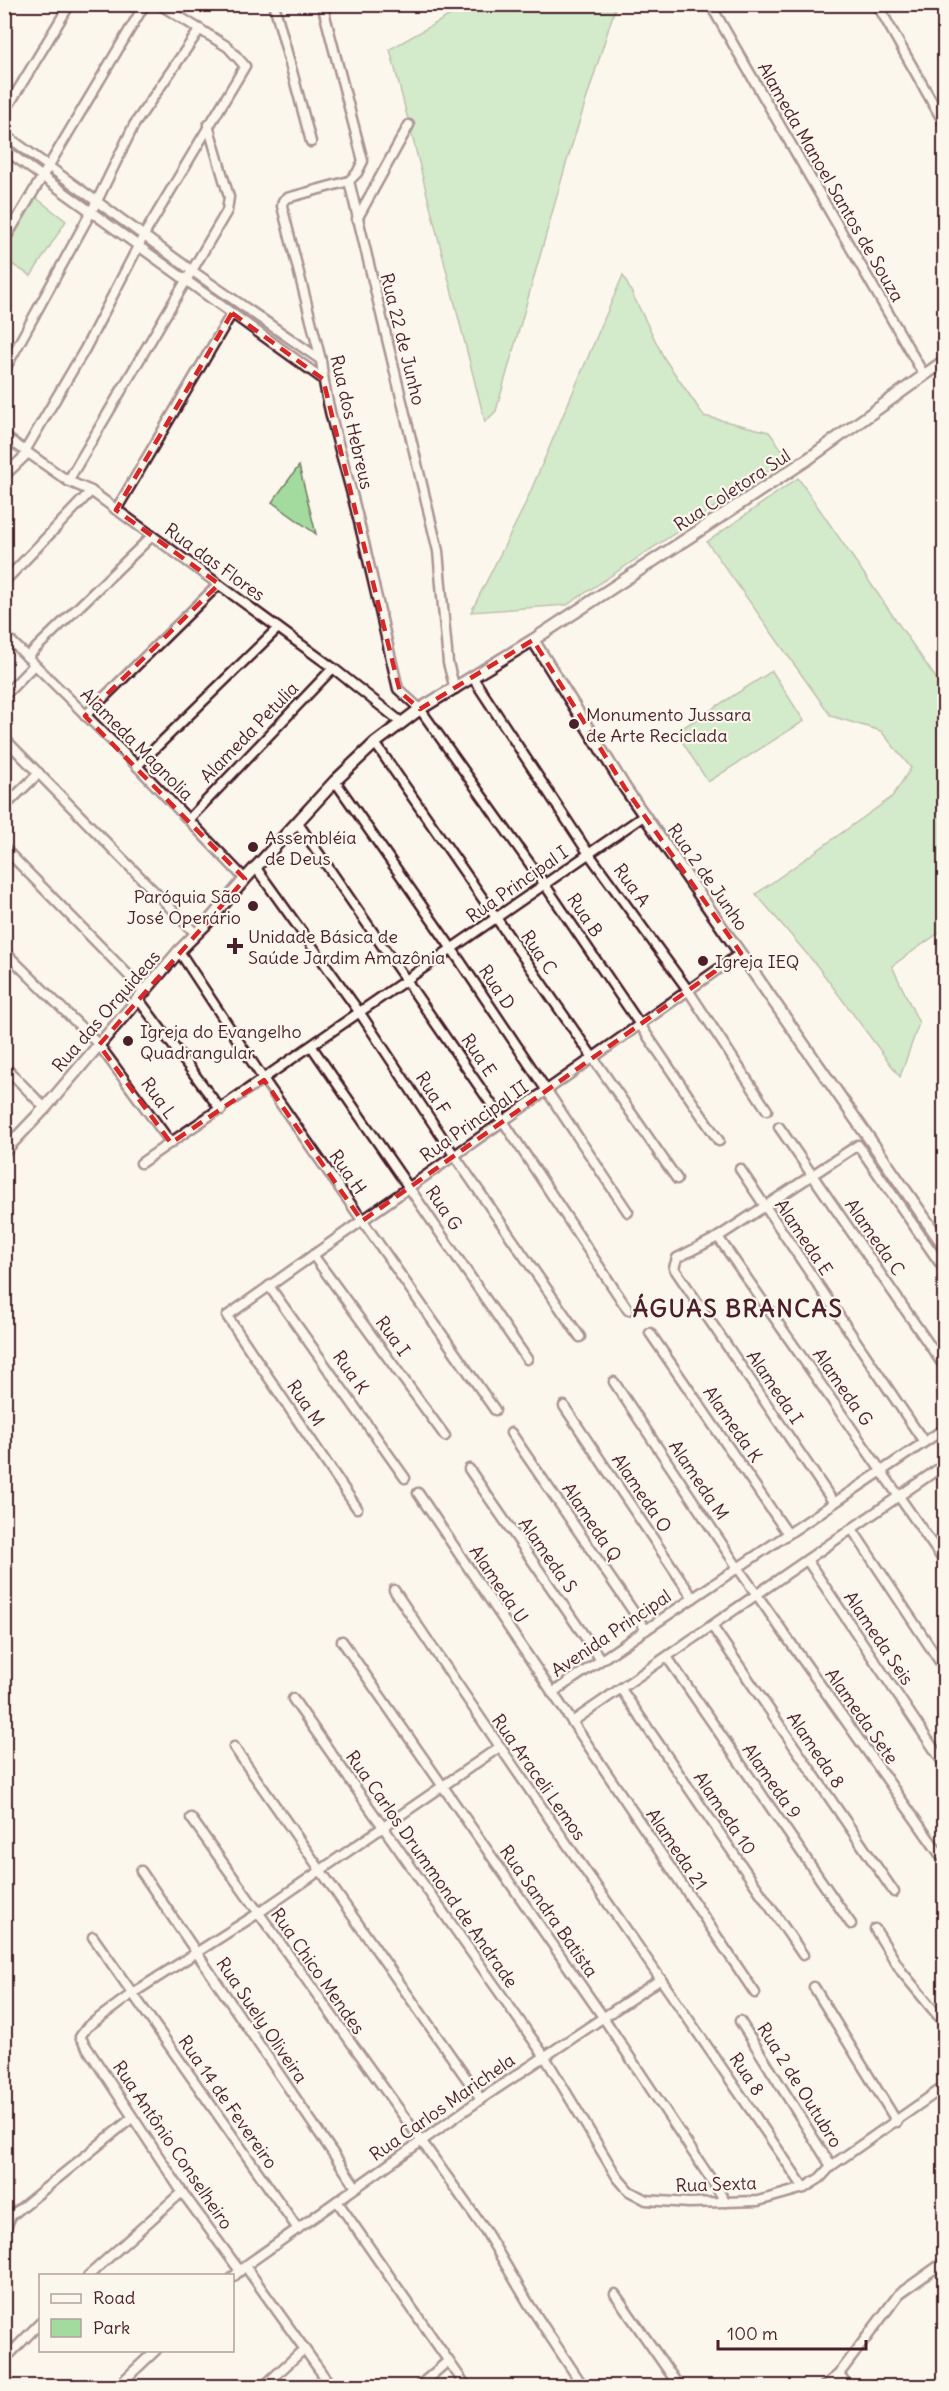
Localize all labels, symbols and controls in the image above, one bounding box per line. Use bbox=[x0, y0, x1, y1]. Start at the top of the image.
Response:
street label: Alameda Manoel Santos de Souza bbox=[753, 58, 909, 306]
street label: Rua 22 de Junho bbox=[375, 271, 431, 407]
street label: Rua dos Hebreus bbox=[325, 353, 379, 491]
street label: Rua Coletora Sul bbox=[669, 444, 795, 536]
street label: Rua das Flores bbox=[160, 518, 270, 606]
street label: Alameda Petulia bbox=[195, 677, 303, 787]
street label: Alameda Magnolia bbox=[76, 683, 198, 805]
place label: Monumento Jussara de Arte Reciclada bbox=[586, 703, 751, 747]
marker: Monumento Jussara de Arte Reciclada bbox=[567, 717, 581, 731]
street label: Rua 2 de Junho bbox=[663, 819, 753, 935]
place label: Assembléia de Deus bbox=[265, 826, 356, 870]
marker: Assembléia de Deus bbox=[246, 840, 260, 854]
street label: Rua Principal I bbox=[462, 840, 572, 928]
street label: Rua A bbox=[609, 859, 655, 911]
place label: Paróquia São José Operário bbox=[127, 885, 241, 929]
street label: Rua B bbox=[562, 889, 608, 941]
marker: Paróquia São José Operário bbox=[246, 899, 260, 913]
place label: Unidade Básica de Saúde Jardim Amazônia bbox=[248, 925, 445, 969]
street label: Rua C bbox=[516, 926, 562, 979]
marker: Unidade Básica de Saúde Jardim Amazônia bbox=[226, 937, 244, 955]
street label: Rua das Orquideas bbox=[47, 945, 165, 1077]
place label: Igreja IEQ bbox=[715, 950, 799, 973]
marker: Igreja IEQ bbox=[696, 954, 710, 968]
street label: Rua D bbox=[474, 960, 520, 1014]
place label: Igreja do Evangelho Quadrangular bbox=[140, 1020, 302, 1064]
street label: Rua E bbox=[456, 1029, 502, 1081]
marker: Igreja do Evangelho Quadrangular bbox=[121, 1034, 135, 1048]
street label: Rua F bbox=[411, 1067, 455, 1119]
street label: Rua L bbox=[136, 1073, 182, 1124]
street label: Rua Principal II bbox=[416, 1075, 533, 1167]
street label: Rua H bbox=[324, 1145, 372, 1199]
street label: Rua G bbox=[421, 1181, 467, 1235]
street label: Alameda E bbox=[770, 1194, 838, 1280]
street label: Alameda C bbox=[840, 1194, 910, 1280]
district label: ÁGUAS BRANCAS bbox=[633, 1293, 843, 1323]
street label: Rua I bbox=[371, 1311, 415, 1361]
street label: Alameda G bbox=[808, 1344, 878, 1430]
street label: Rua K bbox=[328, 1346, 374, 1398]
street label: Alameda I bbox=[742, 1346, 808, 1429]
street label: Rua M bbox=[282, 1375, 330, 1431]
street label: Alameda K bbox=[698, 1382, 768, 1466]
street label: Alameda M bbox=[664, 1436, 734, 1524]
street label: Alameda O bbox=[607, 1449, 677, 1537]
street label: Alameda Q bbox=[557, 1478, 627, 1566]
street label: Alameda S bbox=[514, 1513, 582, 1597]
street label: Alameda U bbox=[465, 1541, 533, 1627]
street label: Avenida Principal bbox=[547, 1584, 675, 1682]
street label: Alameda Seis bbox=[839, 1587, 919, 1689]
street label: Alameda Sete bbox=[821, 1664, 903, 1768]
street label: Alameda 8 bbox=[782, 1708, 850, 1792]
street label: Rua Araceli Lemos bbox=[487, 1709, 591, 1845]
street label: Alameda 9 bbox=[738, 1739, 806, 1823]
street label: Rua Carlos Drummond de Andrade bbox=[341, 1746, 523, 1992]
street label: Alameda 10 bbox=[689, 1767, 761, 1859]
street label: Alameda 21 bbox=[641, 1804, 713, 1894]
street label: Rua Sandra Batista bbox=[495, 1840, 603, 1982]
street label: Rua Chico Mendes bbox=[266, 1903, 370, 2039]
street label: Rua Suely Oliveira bbox=[211, 1953, 313, 2087]
street label: Rua 2 de Outubro bbox=[752, 2018, 848, 2152]
street label: Rua 14 de Fevereiro bbox=[173, 2031, 283, 2173]
street label: Rua Carlos Marichela bbox=[365, 2048, 519, 2166]
street label: Rua 8 bbox=[724, 2048, 770, 2100]
street label: Rua Antônio Conselheiro bbox=[108, 2056, 238, 2234]
street label: Rua Sexta bbox=[675, 2171, 757, 2197]
legend bbox=[39, 2274, 234, 2352]
text: Road bbox=[93, 2286, 136, 2309]
scale bar bbox=[718, 2313, 866, 2351]
text: Park bbox=[93, 2316, 130, 2339]
text: 100 m bbox=[727, 2322, 778, 2345]

